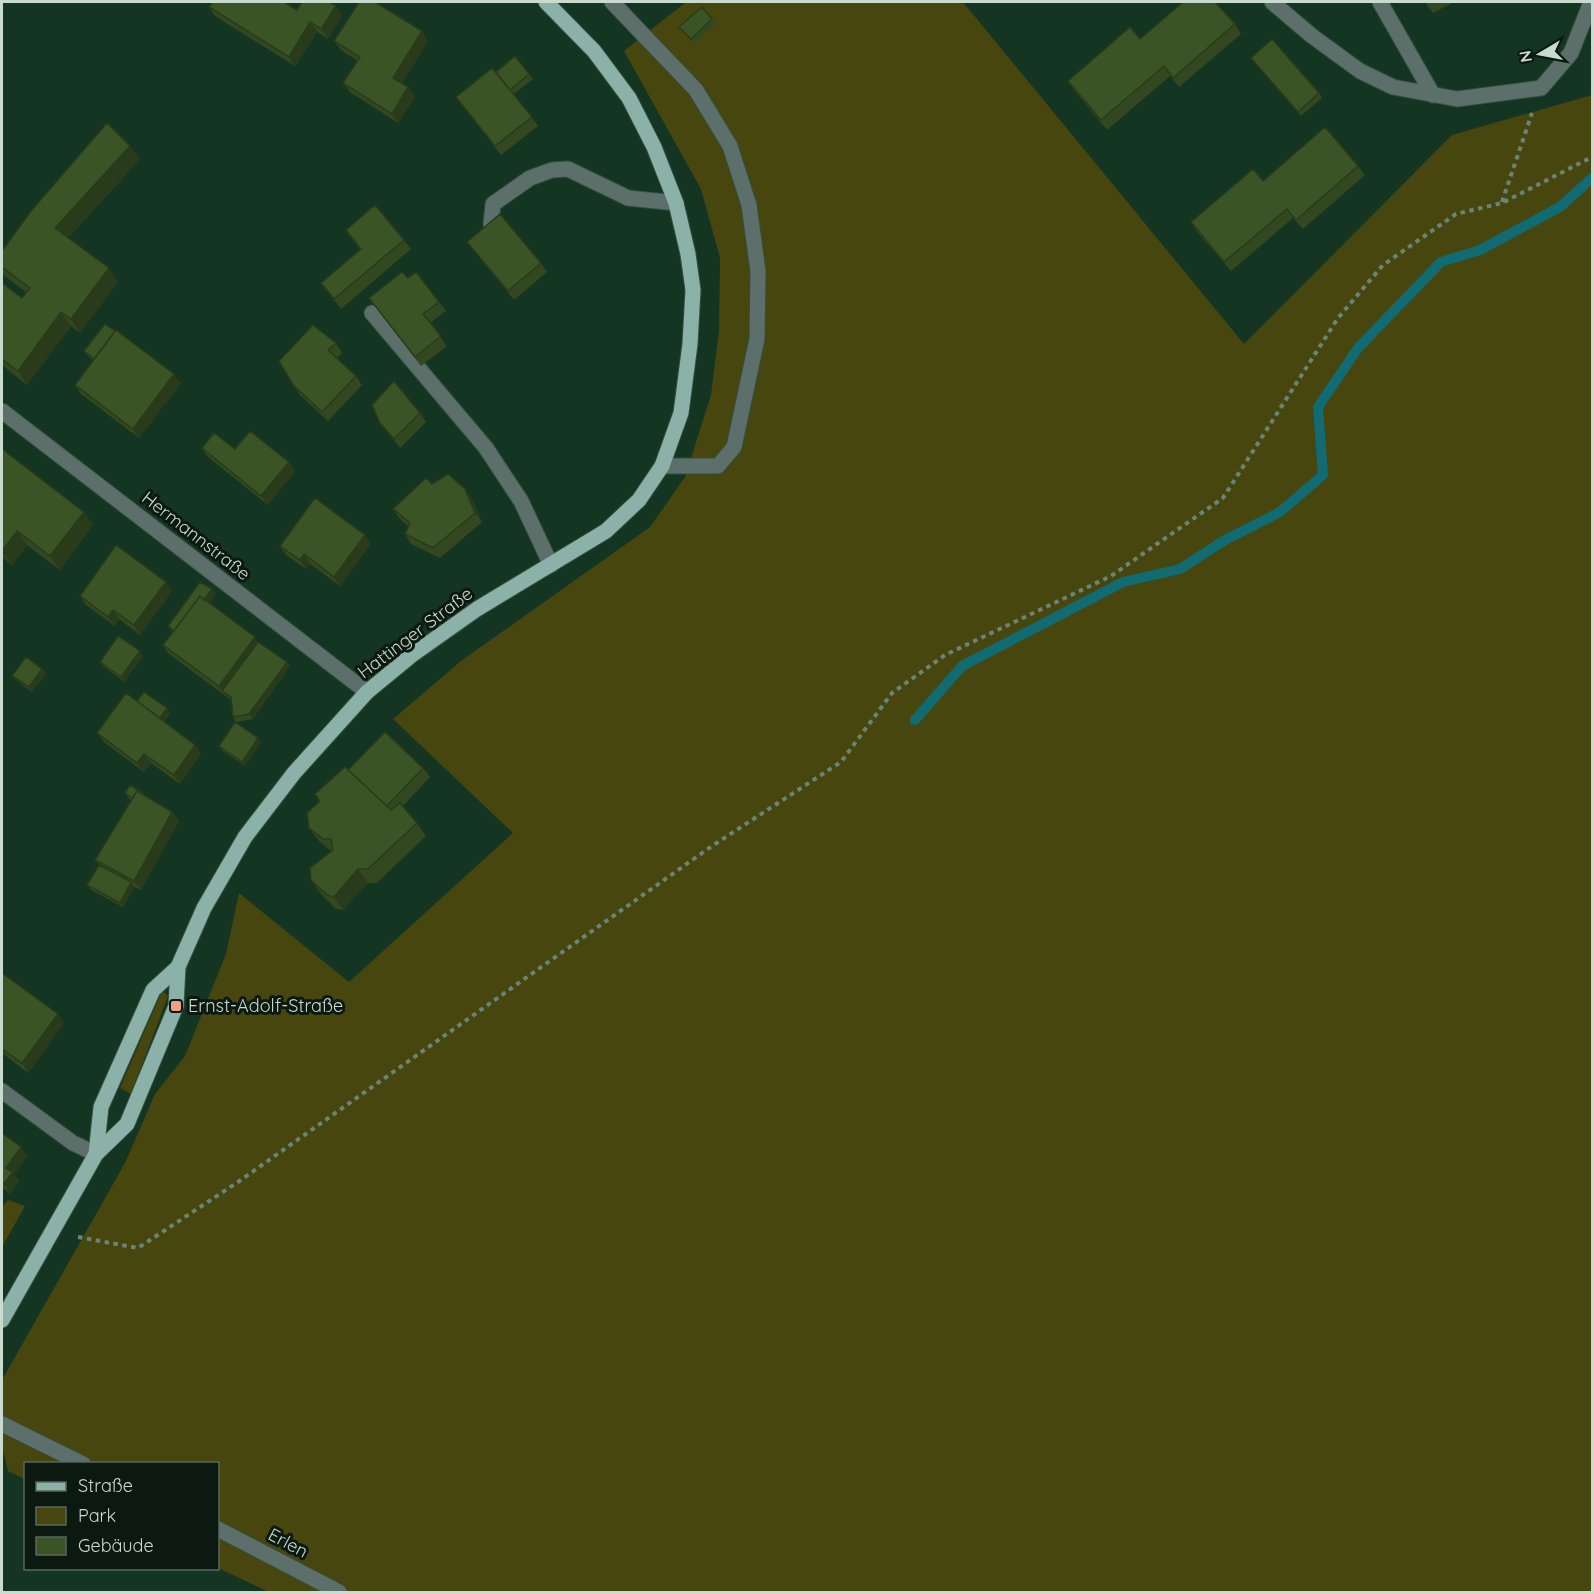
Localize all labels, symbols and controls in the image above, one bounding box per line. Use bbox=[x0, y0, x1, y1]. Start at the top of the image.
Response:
north arrow bbox=[1510, 24, 1570, 84]
text: N bbox=[1514, 49, 1536, 64]
street label: Hermannstraße bbox=[137, 486, 255, 585]
street label: Hattinger Straße bbox=[353, 582, 477, 683]
place label: Ernst-Adolf-Straße bbox=[188, 994, 343, 1017]
marker: Ernst-Adolf-Straße bbox=[169, 999, 183, 1013]
legend bbox=[24, 1462, 219, 1570]
text: Straße bbox=[78, 1474, 133, 1497]
text: Park bbox=[78, 1504, 116, 1527]
street label: Erlen bbox=[264, 1523, 312, 1563]
text: Gebäude bbox=[78, 1534, 154, 1557]

